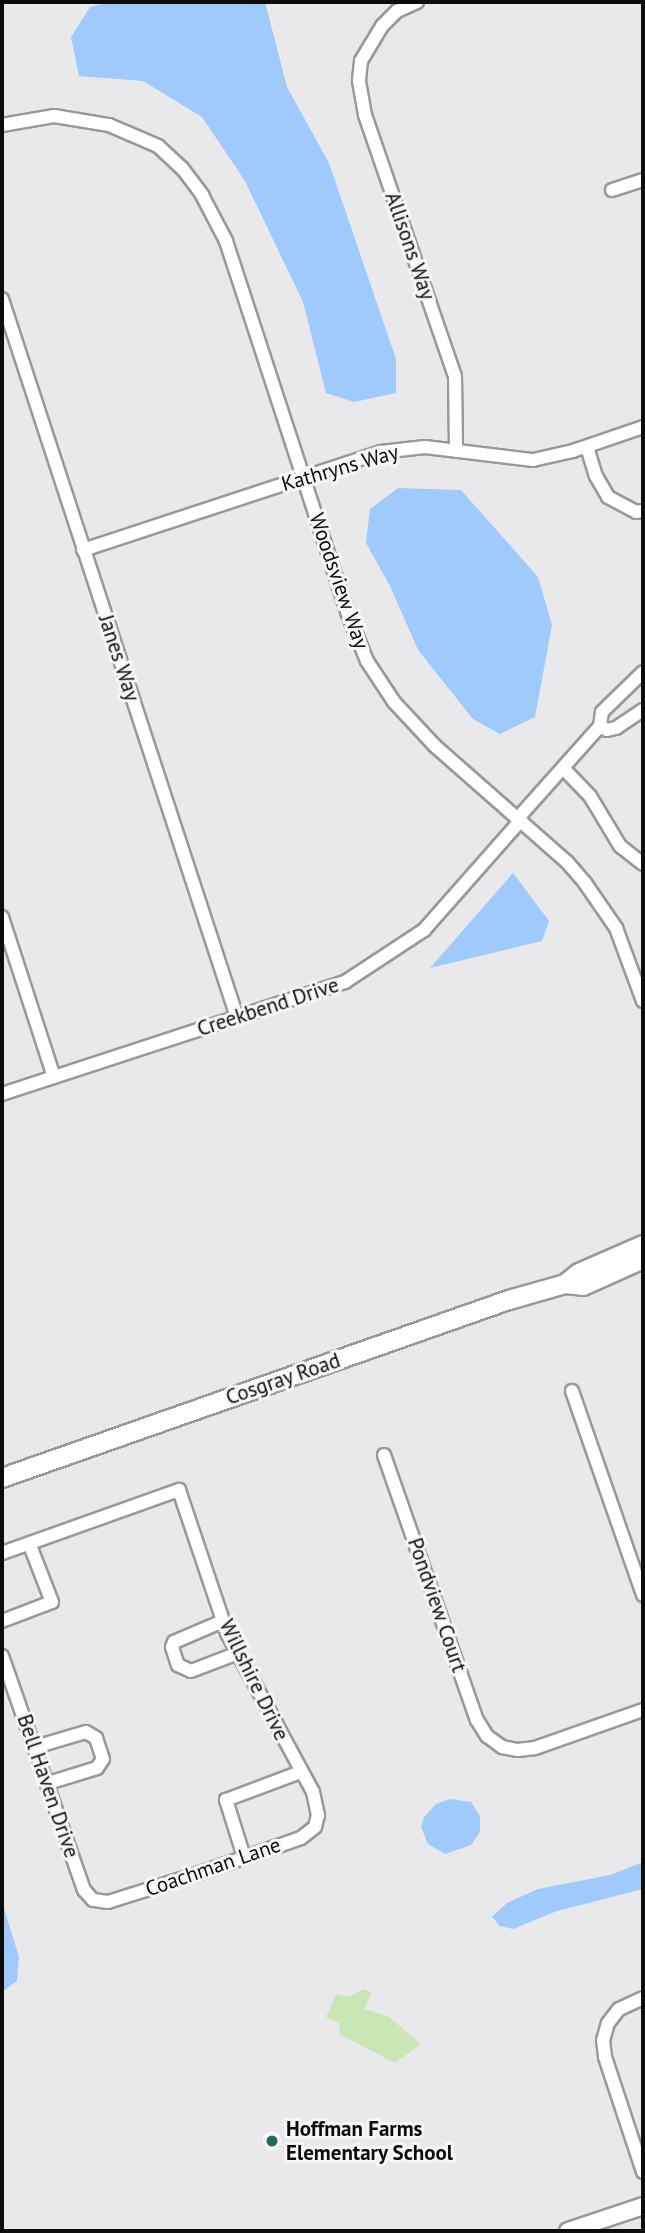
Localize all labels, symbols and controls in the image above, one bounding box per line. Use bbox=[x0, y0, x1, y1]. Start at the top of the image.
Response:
street label: Allisons Way bbox=[380, 189, 440, 303]
street label: Kathryns Way bbox=[278, 439, 402, 497]
street label: Woodsview Way bbox=[304, 509, 374, 653]
street label: Janes Way bbox=[93, 611, 145, 705]
street label: Creekbend Drive bbox=[194, 972, 342, 1042]
street label: Cosgray Road bbox=[222, 1348, 344, 1410]
street label: Pondview Court bbox=[402, 1534, 472, 1676]
street label: Willshire Drive bbox=[214, 1615, 294, 1745]
street label: Bell Haven Drive bbox=[12, 1711, 84, 1861]
street label: Coachman Lane bbox=[142, 1832, 284, 1902]
place label: Hoffman Farms Elementary School bbox=[286, 2116, 454, 2166]
marker: Hoffman Farms Elementary School bbox=[264, 2133, 280, 2149]

